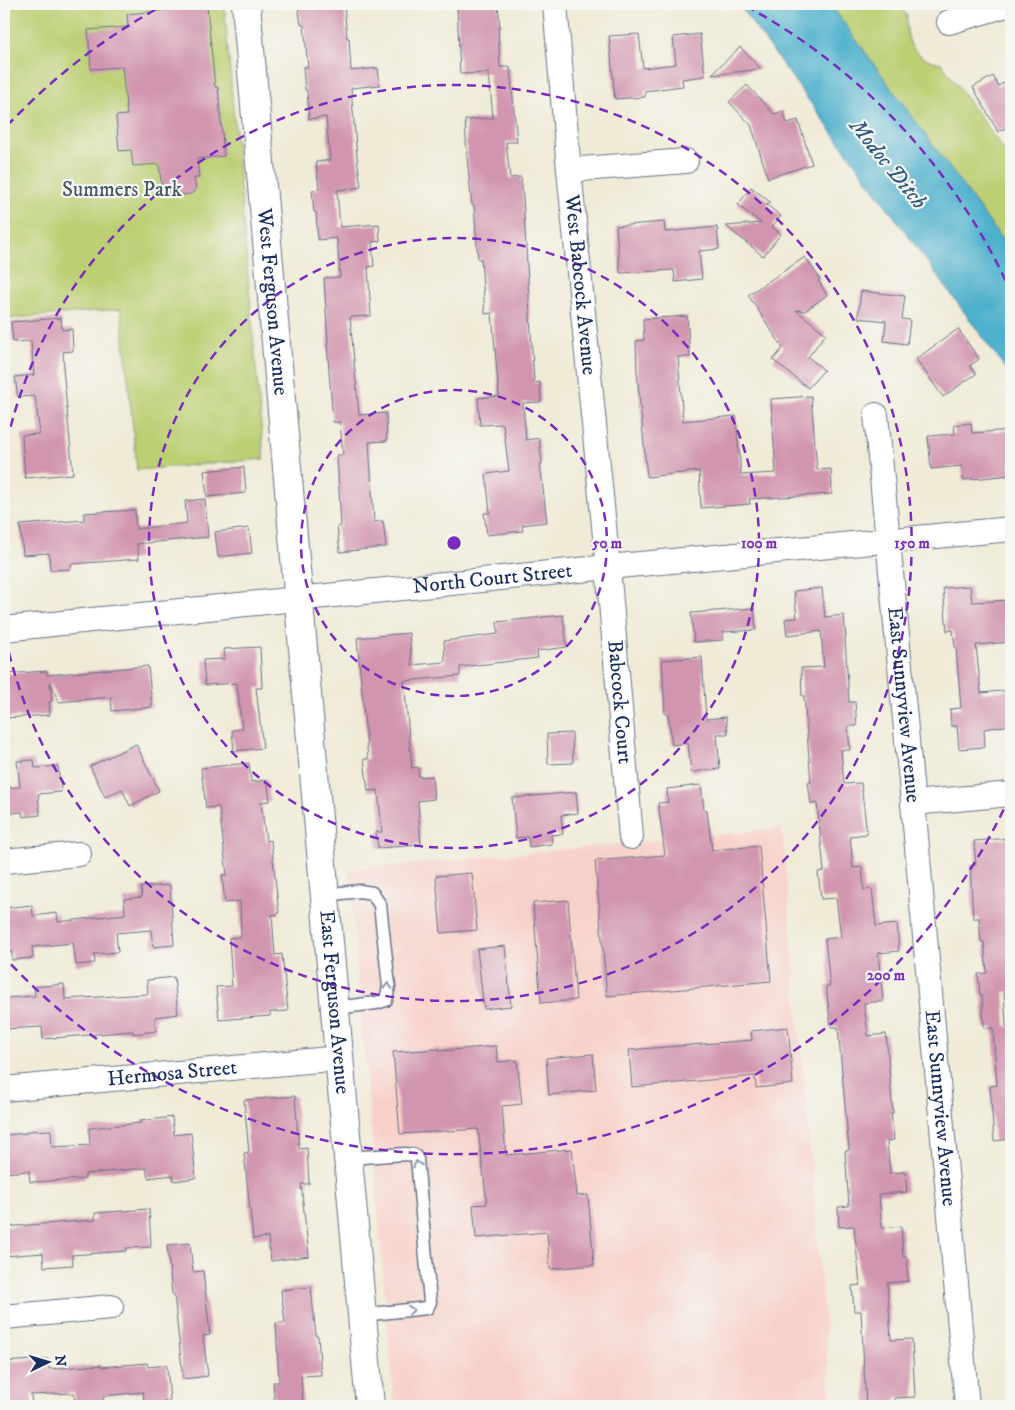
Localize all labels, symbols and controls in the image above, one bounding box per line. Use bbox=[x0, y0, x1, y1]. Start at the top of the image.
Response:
water label: Modoc Ditch bbox=[842, 112, 933, 215]
park label: Summers Park bbox=[62, 177, 183, 203]
street label: West Babcock Avenue bbox=[558, 192, 602, 377]
street label: West Ferguson Avenue bbox=[251, 206, 294, 397]
centre of rings bbox=[445, 534, 463, 552]
text: 50 m bbox=[591, 534, 623, 553]
text: 100 m bbox=[741, 534, 778, 553]
text: 150 m bbox=[894, 534, 930, 553]
street label: North Court Street bbox=[411, 558, 574, 600]
street label: East Sunnyview Avenue bbox=[881, 605, 926, 804]
street label: Babcock Court bbox=[601, 639, 638, 765]
street label: East Ferguson Avenue bbox=[313, 909, 355, 1096]
text: 200 m bbox=[867, 966, 906, 985]
one-way arrow bbox=[382, 981, 393, 989]
street label: East Sunnyview Avenue bbox=[919, 1009, 962, 1208]
street label: Hermosa Street bbox=[106, 1055, 238, 1092]
one-way arrow bbox=[412, 1160, 423, 1168]
one-way arrow bbox=[407, 1305, 415, 1316]
north arrow bbox=[22, 1338, 72, 1388]
text: N bbox=[50, 1354, 69, 1368]

